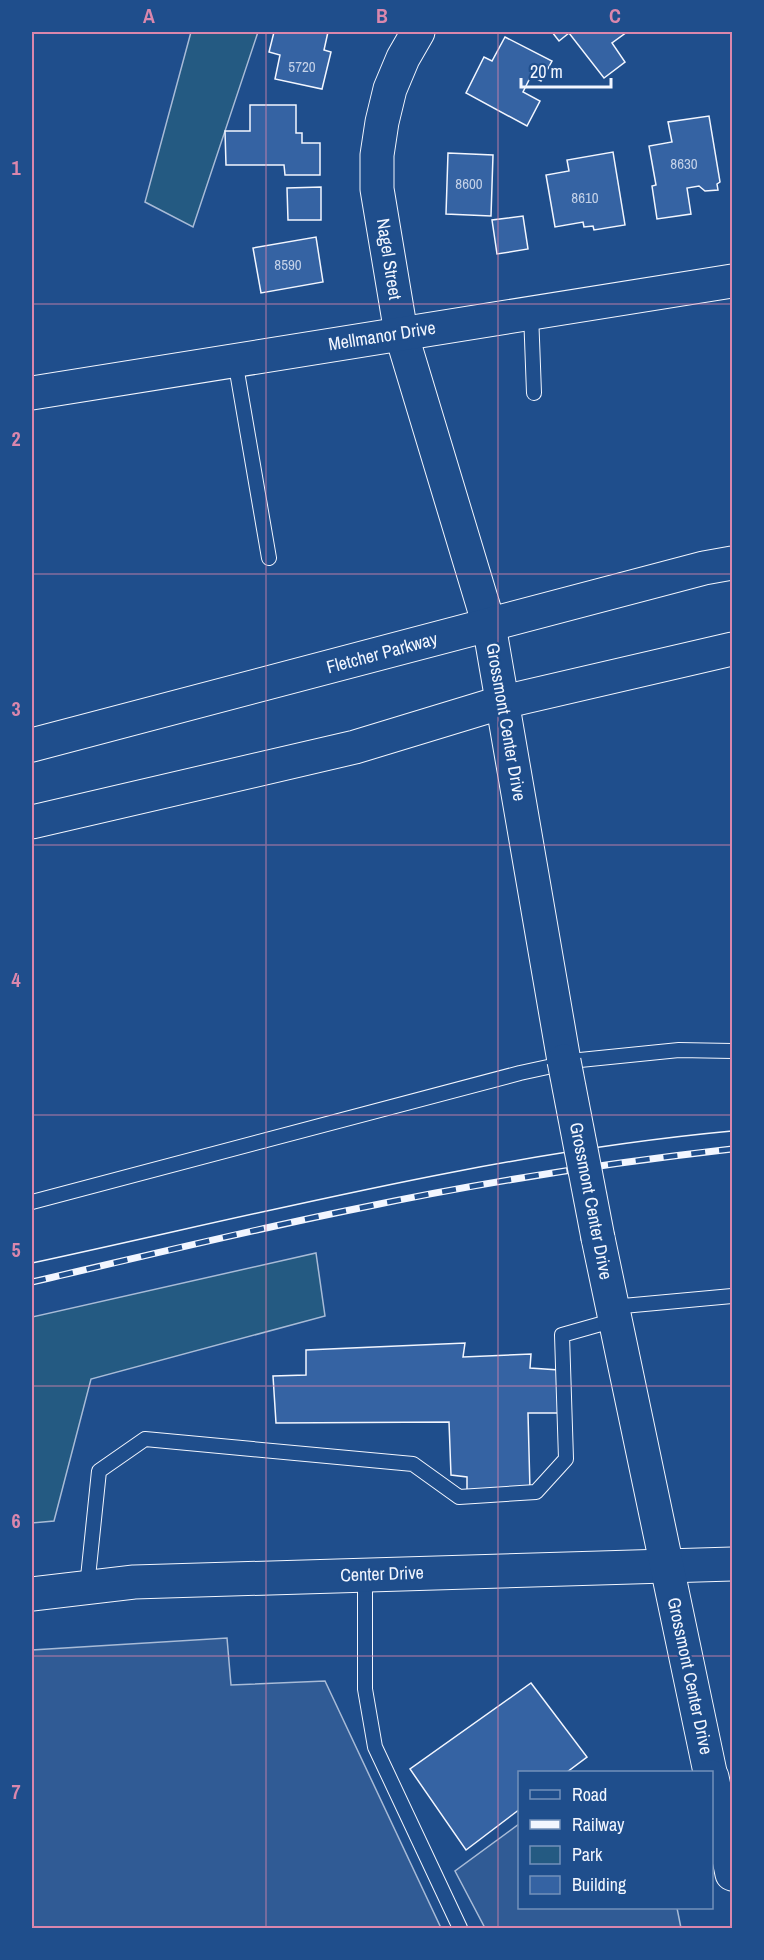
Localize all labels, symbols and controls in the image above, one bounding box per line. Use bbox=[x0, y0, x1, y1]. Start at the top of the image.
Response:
text: A bbox=[143, 2, 155, 29]
text: B bbox=[376, 2, 388, 29]
text: C bbox=[609, 2, 621, 29]
scale bar bbox=[521, 51, 611, 89]
house number: 5720 bbox=[288, 56, 316, 77]
text: 20 m bbox=[530, 59, 563, 84]
house number: 8630 bbox=[670, 153, 698, 174]
text: 1 bbox=[11, 154, 21, 181]
house number: 8600 bbox=[455, 173, 483, 194]
house number: 8610 bbox=[571, 187, 599, 208]
street label: Nagel Street bbox=[371, 216, 408, 301]
house number: 8590 bbox=[274, 254, 302, 275]
street label: Mellmanor Drive bbox=[327, 315, 437, 356]
text: 2 bbox=[11, 425, 21, 452]
street label: Fletcher Parkway bbox=[324, 626, 441, 679]
street label: Grossmont Center Drive bbox=[480, 641, 533, 803]
text: 3 bbox=[11, 695, 21, 722]
text: 4 bbox=[11, 966, 21, 993]
street label: Grossmont Center Drive bbox=[564, 1120, 619, 1282]
text: 5 bbox=[11, 1236, 21, 1263]
text: 6 bbox=[11, 1507, 21, 1534]
street label: Center Drive bbox=[340, 1560, 424, 1587]
street label: Grossmont Center Drive bbox=[662, 1595, 719, 1757]
legend bbox=[518, 1771, 713, 1909]
text: 7 bbox=[11, 1778, 21, 1805]
text: Road bbox=[572, 1782, 607, 1807]
text: Railway bbox=[572, 1812, 625, 1837]
text: Park bbox=[572, 1842, 603, 1867]
text: Building bbox=[572, 1872, 627, 1897]

